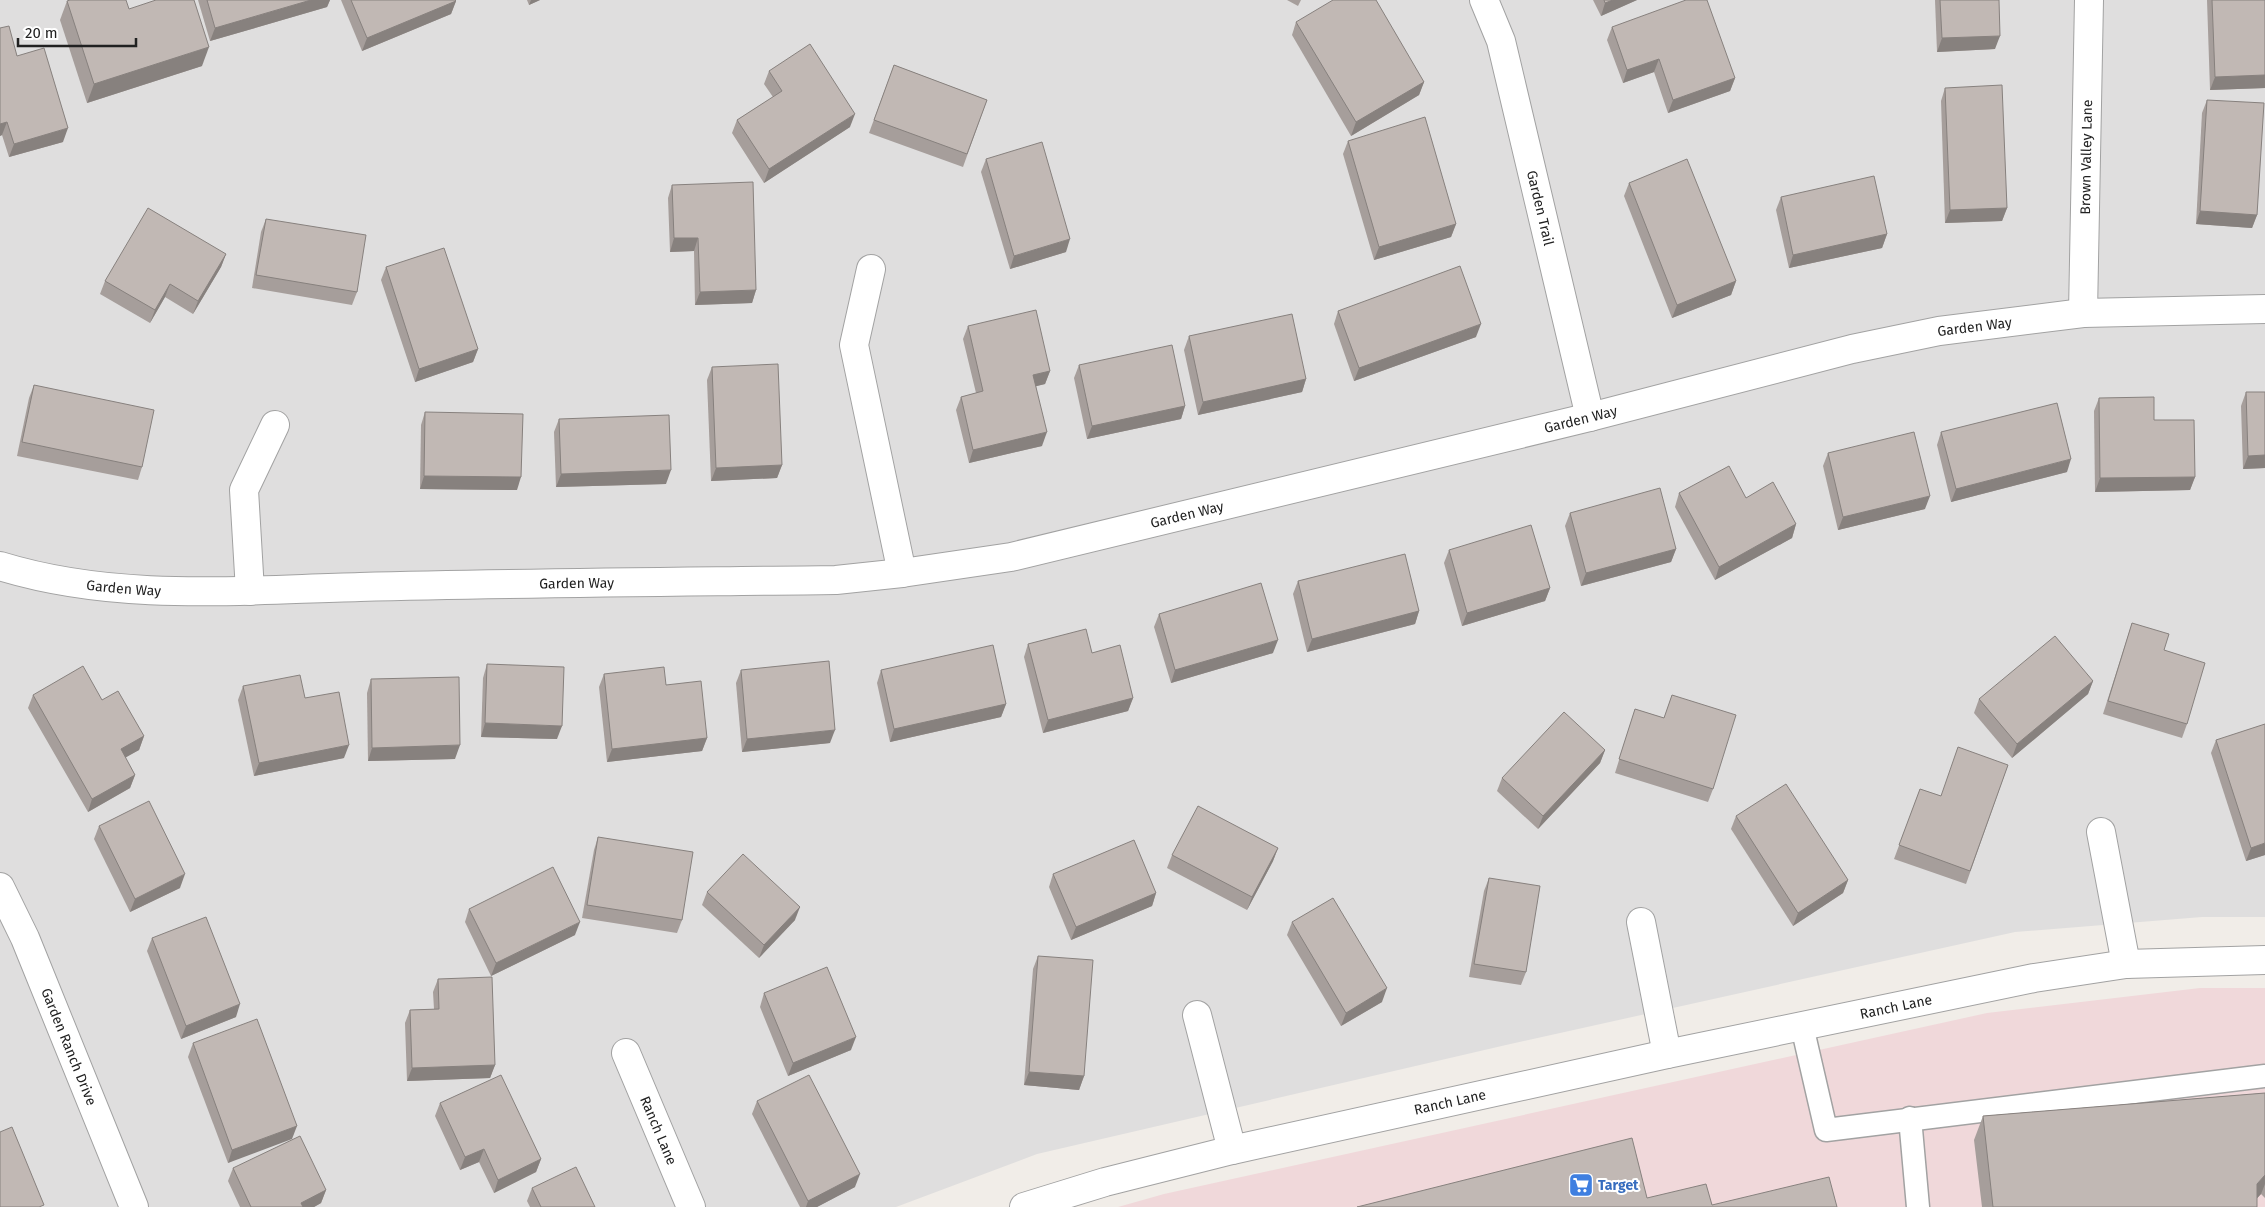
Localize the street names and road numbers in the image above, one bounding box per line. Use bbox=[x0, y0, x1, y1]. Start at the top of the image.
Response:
street label: Brown Valley Lane bbox=[2077, 99, 2096, 215]
street label: Garden Trail bbox=[1523, 169, 1557, 247]
street label: Garden Way bbox=[1936, 314, 2013, 340]
street label: Garden Way bbox=[1542, 402, 1619, 437]
street label: Garden Way bbox=[1149, 498, 1226, 532]
street label: Garden Way bbox=[539, 575, 614, 593]
street label: Garden Way bbox=[85, 577, 161, 600]
street label: Garden Ranch Drive bbox=[37, 986, 100, 1108]
street label: Ranch Lane bbox=[1858, 991, 1934, 1023]
street label: Ranch Lane bbox=[1413, 1086, 1488, 1119]
street label: Ranch Lane bbox=[636, 1094, 680, 1168]

